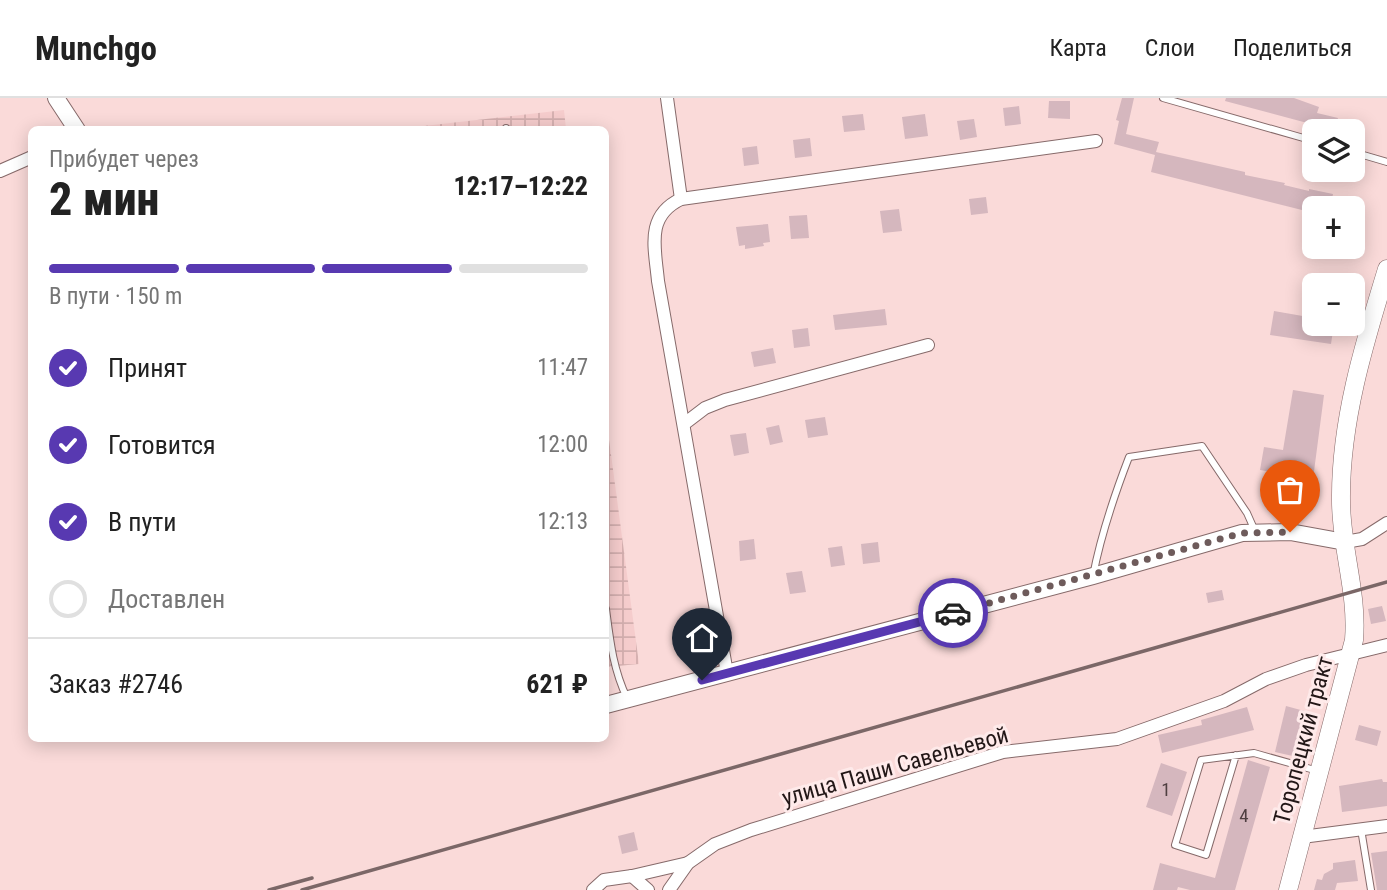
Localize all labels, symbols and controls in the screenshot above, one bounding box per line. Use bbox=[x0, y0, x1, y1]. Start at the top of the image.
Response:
text: Munchgo bbox=[35, 29, 157, 68]
text: Карта bbox=[1049, 34, 1107, 62]
text: Слои bbox=[1145, 34, 1195, 62]
text: Поделиться bbox=[1233, 34, 1352, 62]
map controls bbox=[1302, 119, 1365, 336]
button: layers bbox=[1302, 119, 1365, 182]
text: Прибудет через bbox=[49, 146, 199, 173]
text: 12:17–12:22 bbox=[454, 171, 588, 201]
text: 2 мин bbox=[49, 172, 159, 226]
button: + bbox=[1302, 196, 1365, 259]
button: − bbox=[1302, 273, 1365, 336]
text: В пути · 150 m bbox=[49, 283, 182, 310]
icon: check bbox=[49, 349, 87, 387]
text: Принят bbox=[108, 353, 187, 383]
text: 11:47 bbox=[537, 354, 588, 381]
icon: check bbox=[49, 426, 87, 464]
text: Готовится bbox=[108, 430, 216, 460]
text: 12:00 bbox=[537, 431, 588, 458]
pin bbox=[1260, 460, 1320, 532]
icon: bag bbox=[1271, 471, 1309, 509]
icon: check bbox=[49, 503, 87, 541]
text: В пути bbox=[108, 507, 177, 537]
text: 12:13 bbox=[537, 508, 588, 535]
courier bbox=[918, 578, 988, 648]
text: Доставлен bbox=[108, 584, 225, 614]
icon: car bbox=[934, 594, 972, 632]
pin bbox=[672, 608, 732, 680]
icon: home bbox=[683, 619, 721, 657]
street label: Торопецкий тракт bbox=[1268, 653, 1339, 827]
text: Заказ #2746 bbox=[49, 669, 183, 699]
text: 621 ₽ bbox=[526, 669, 588, 699]
street label: улица Паши Савельевой bbox=[779, 721, 1011, 812]
house number: 1 bbox=[1161, 778, 1171, 801]
house number: 4 bbox=[1239, 804, 1249, 827]

